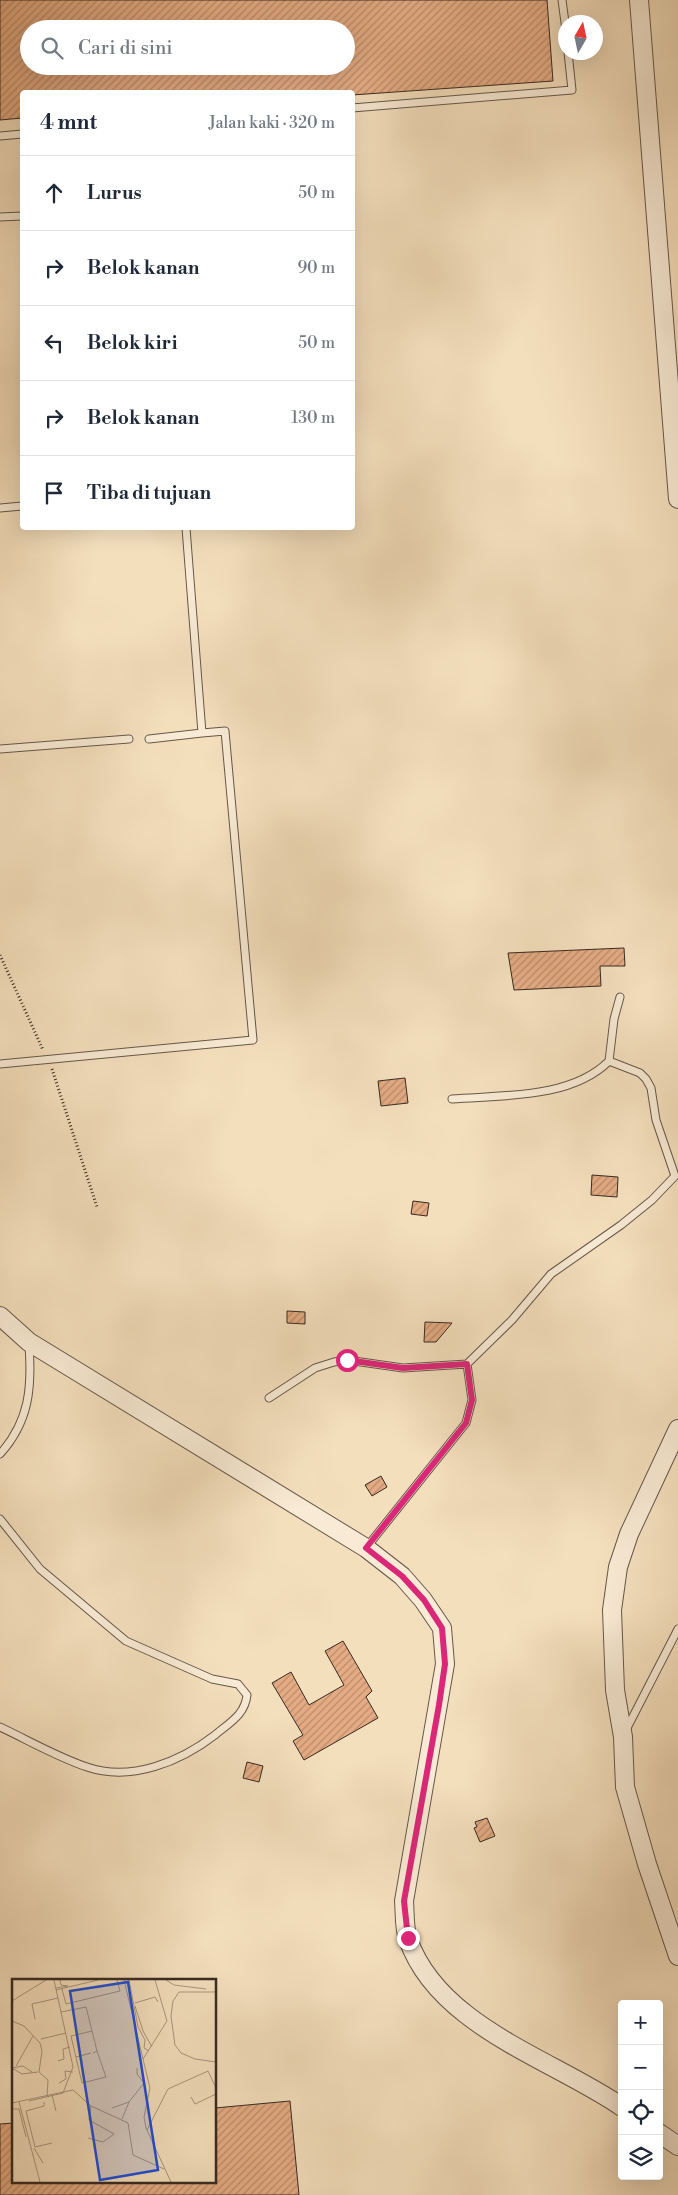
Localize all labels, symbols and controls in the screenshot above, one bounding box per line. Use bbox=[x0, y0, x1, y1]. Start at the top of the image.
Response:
north arrow bbox=[558, 15, 603, 60]
search box bbox=[20, 20, 355, 75]
icon: search bbox=[38, 34, 66, 62]
text: Cari di sini bbox=[78, 36, 173, 60]
text: 4 mnt bbox=[40, 110, 97, 136]
text: Jalan kaki · 320 m bbox=[209, 113, 335, 133]
icon: ahead bbox=[40, 179, 68, 207]
text: Lurus bbox=[87, 181, 142, 205]
text: 50 m bbox=[298, 183, 335, 203]
icon: right bbox=[40, 254, 68, 282]
text: Belok kanan bbox=[87, 256, 200, 280]
text: 90 m bbox=[297, 258, 335, 278]
icon: left bbox=[40, 329, 68, 357]
text: Belok kiri bbox=[87, 331, 177, 355]
text: 50 m bbox=[298, 333, 335, 353]
icon: right bbox=[40, 404, 68, 432]
text: Belok kanan bbox=[87, 406, 200, 430]
text: 130 m bbox=[291, 408, 335, 428]
icon: arrive bbox=[40, 479, 68, 507]
text: Tiba di tujuan bbox=[87, 481, 211, 505]
route start bbox=[336, 1349, 359, 1372]
route end bbox=[397, 1927, 420, 1950]
inset map bbox=[12, 1979, 216, 2182]
map controls bbox=[618, 2000, 663, 2180]
button: + bbox=[618, 2000, 663, 2045]
button: − bbox=[618, 2045, 663, 2090]
button: locate bbox=[618, 2090, 663, 2135]
button: layers bbox=[618, 2135, 663, 2180]

